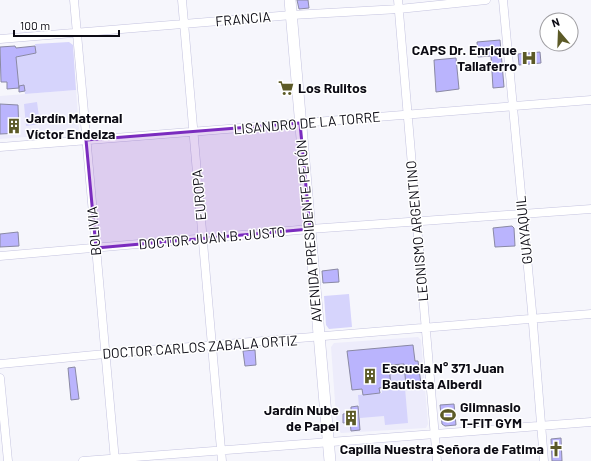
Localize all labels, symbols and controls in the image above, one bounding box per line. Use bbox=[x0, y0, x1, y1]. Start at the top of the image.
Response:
street label: FRANCIA bbox=[215, 8, 272, 29]
scale bar bbox=[14, 12, 119, 38]
north arrow bbox=[539, 12, 579, 52]
text: N bbox=[550, 15, 561, 29]
text: 100 m bbox=[20, 18, 50, 32]
place label: CAPS Dr. Enrique Tallaferro bbox=[412, 41, 517, 74]
hospital icon: CAPS Dr. Enrique Tallaferro bbox=[520, 49, 538, 67]
supermarket icon: Los Rulitos bbox=[277, 79, 295, 97]
place label: Los Rulitos bbox=[298, 79, 367, 96]
street label: LISANDRO DE LA TORRE bbox=[233, 108, 381, 137]
place label: Jardín Maternal Víctor Endeiza bbox=[26, 109, 122, 142]
building icon: Jardín Maternal Víctor Endeiza bbox=[5, 117, 23, 135]
street label: AVENIDA PRESIDENTE PERÓN bbox=[292, 139, 325, 323]
street label: LEONISMO ARGENTINO bbox=[402, 160, 431, 302]
street label: EUROPA bbox=[188, 168, 209, 221]
street label: GUAYAQUIL bbox=[511, 195, 536, 265]
street label: BOLIVIA bbox=[83, 205, 104, 256]
street label: DOCTOR JUAN B. JUSTO bbox=[138, 223, 286, 252]
street label: DOCTOR CARLOS ZABALA ORTIZ bbox=[102, 331, 298, 362]
place label: Escuela N° 371 Juan Bautista Alberdi bbox=[382, 359, 504, 392]
building icon: Escuela N° 371 Juan Bautista Alberdi bbox=[361, 367, 379, 385]
place label: Giimnasio T-FIT GYM bbox=[460, 398, 522, 431]
place label: Jardín Nube de Papel bbox=[264, 401, 339, 434]
sports icon: Giimnasio T-FIT GYM bbox=[439, 406, 457, 424]
building icon: Jardín Nube de Papel bbox=[342, 409, 360, 427]
place label: Capilla Nuestra Señora de Fatima bbox=[340, 440, 544, 457]
church icon: Capilla Nuestra Señora de Fatima bbox=[547, 440, 565, 458]

